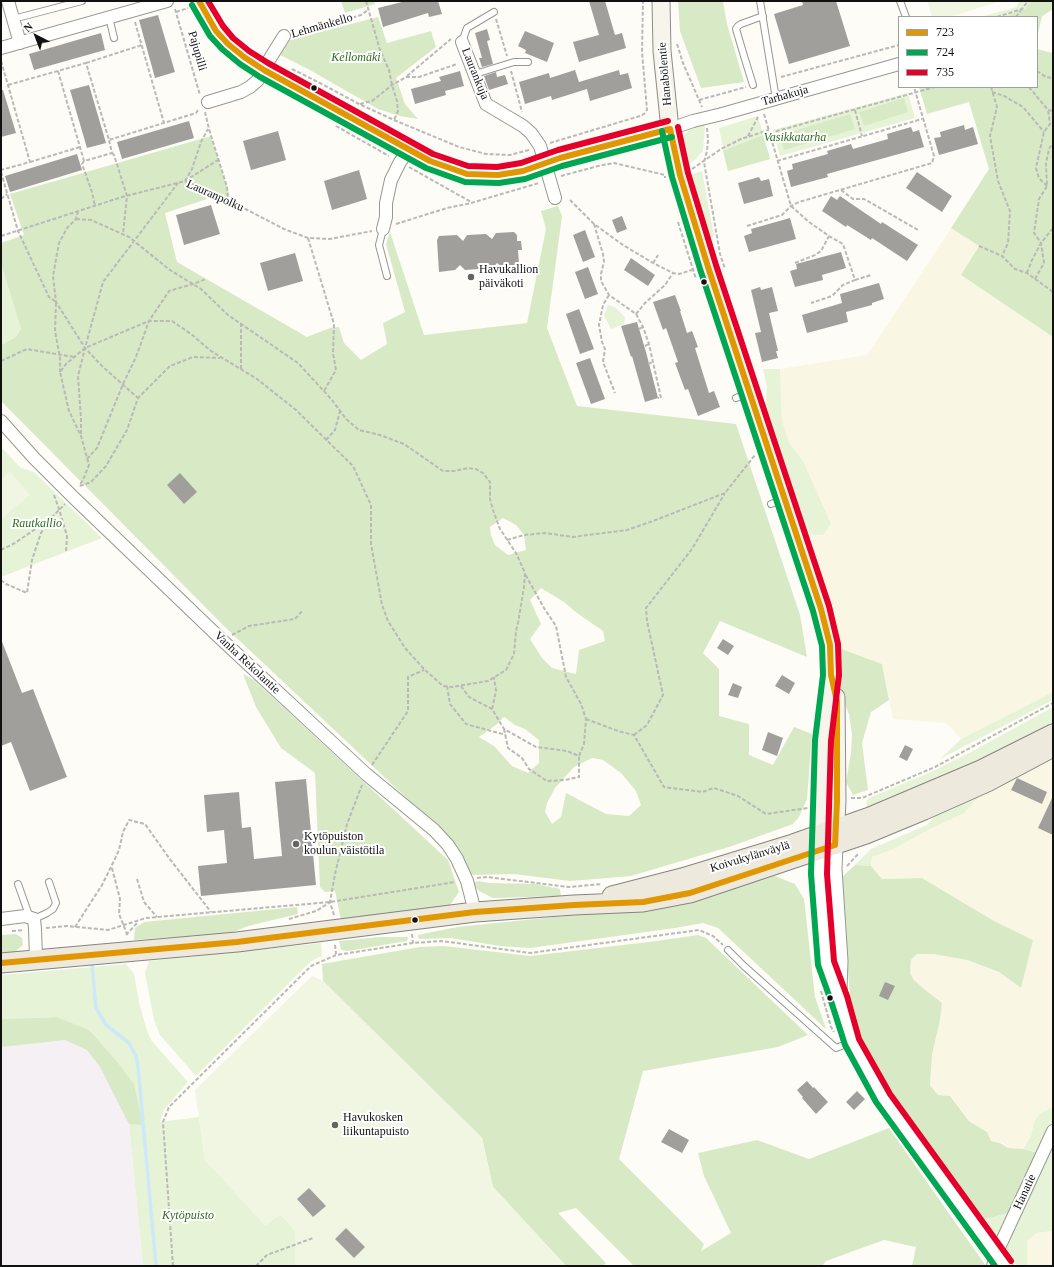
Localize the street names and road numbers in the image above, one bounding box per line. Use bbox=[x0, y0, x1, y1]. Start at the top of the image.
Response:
street label: Lehmänkello bbox=[290, 10, 354, 42]
street label: Pajupilli bbox=[184, 29, 210, 73]
street label: Hanabölentie bbox=[655, 42, 675, 106]
street label: Laurankuja bbox=[458, 46, 492, 102]
street label: Tarhakuja bbox=[760, 82, 810, 110]
street label: Lauranpolku bbox=[184, 177, 246, 215]
street label: Vanha Rekolantie bbox=[211, 629, 283, 697]
street label: Koivukylänväylä bbox=[708, 838, 792, 876]
street label: Hanatie bbox=[1011, 1172, 1039, 1212]

